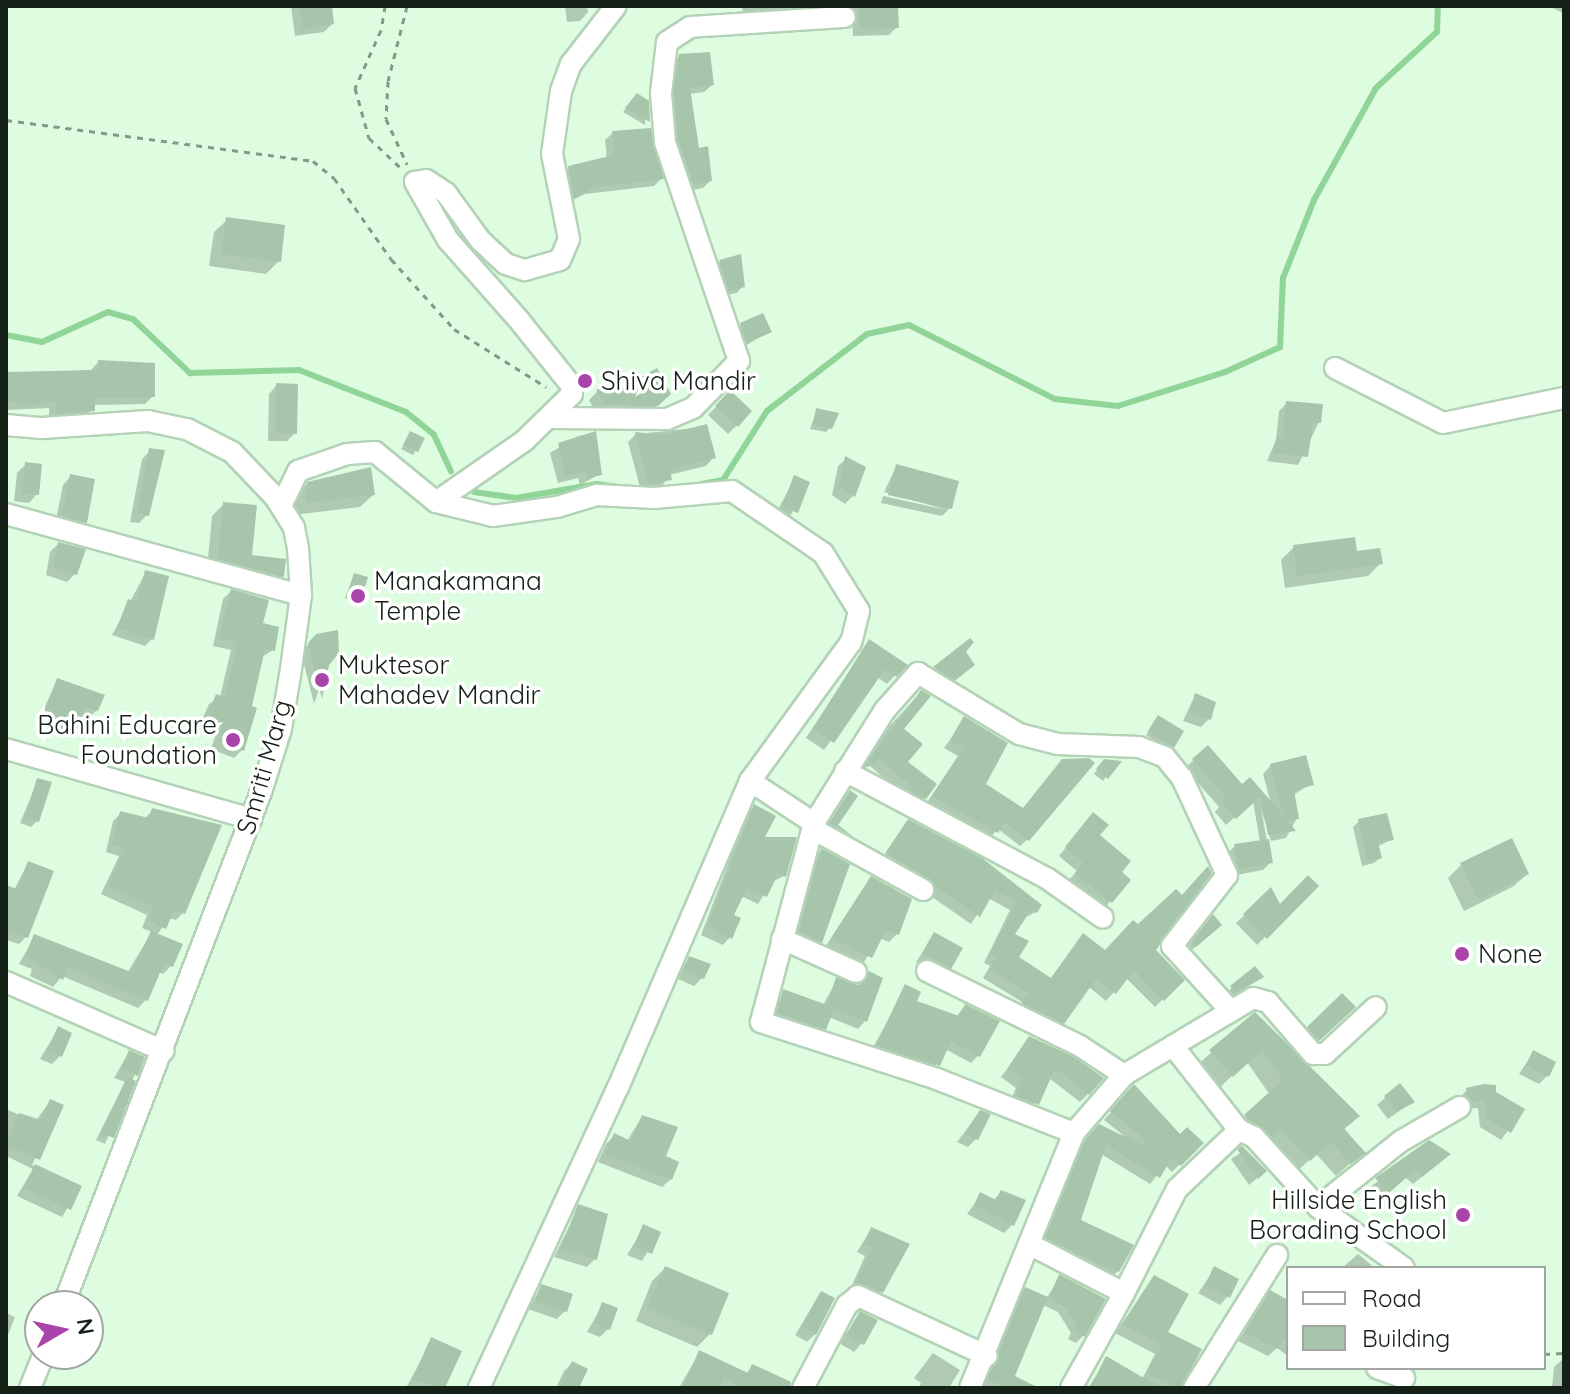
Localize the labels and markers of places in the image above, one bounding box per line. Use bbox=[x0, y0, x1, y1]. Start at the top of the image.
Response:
place label: Shiva Mandir bbox=[601, 365, 756, 397]
marker: Shiva Mandir bbox=[576, 372, 594, 390]
place label: Manakamana Temple bbox=[374, 565, 542, 626]
marker: Manakamana Temple bbox=[349, 587, 367, 605]
place label: Muktesor Mahadev Mandir bbox=[338, 649, 541, 710]
marker: Muktesor Mahadev Mandir bbox=[313, 671, 331, 689]
place label: Bahini Educare Foundation bbox=[37, 709, 217, 770]
marker: Bahini Educare Foundation bbox=[224, 731, 242, 749]
place label: None bbox=[1478, 938, 1542, 970]
marker: None bbox=[1453, 945, 1471, 963]
place label: Hillside English Borading School bbox=[1249, 1184, 1447, 1246]
marker: Hillside English Borading School bbox=[1454, 1206, 1472, 1224]

